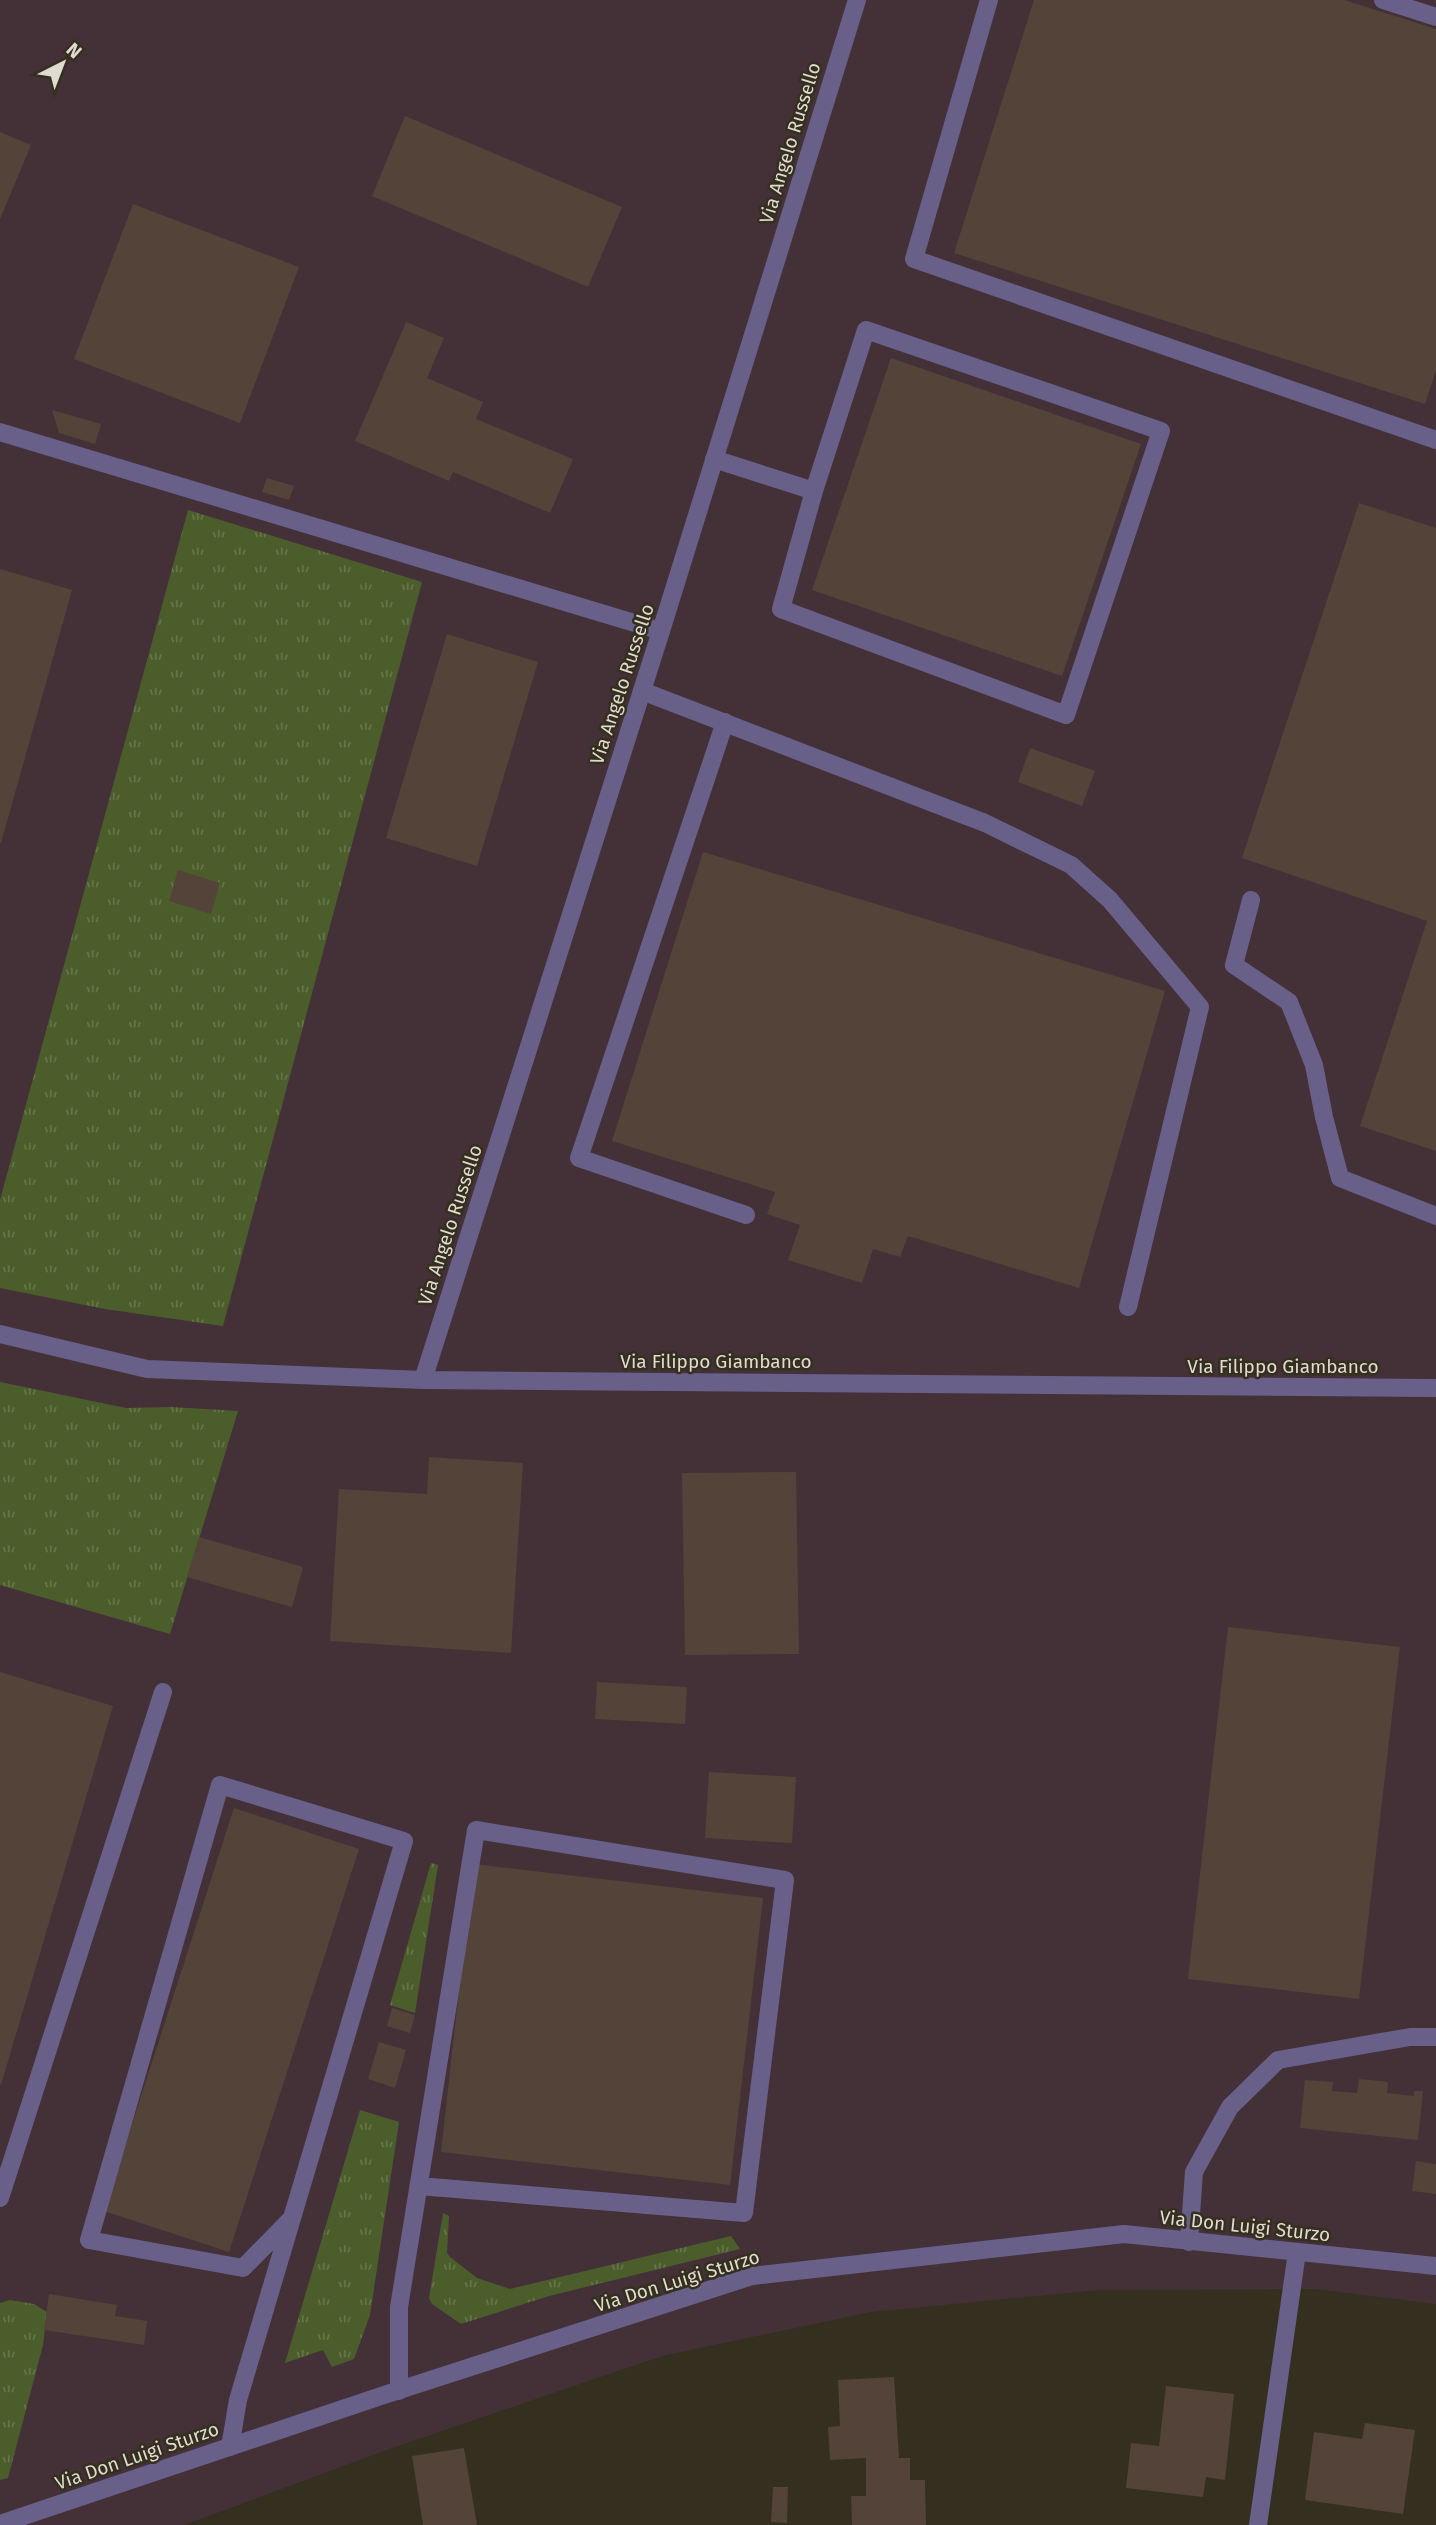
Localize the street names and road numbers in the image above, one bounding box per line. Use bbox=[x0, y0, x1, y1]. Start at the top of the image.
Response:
street label: Via Angelo Russello bbox=[755, 60, 825, 226]
street label: Via Angelo Russello bbox=[585, 601, 659, 767]
street label: Via Angelo Russello bbox=[413, 1142, 487, 1308]
street label: Via Filippo Giambanco bbox=[620, 1350, 812, 1373]
street label: Via Filippo Giambanco bbox=[1187, 1355, 1379, 1378]
street label: Via Don Luigi Sturzo bbox=[1159, 2206, 1331, 2246]
street label: Via Don Luigi Sturzo bbox=[592, 2245, 762, 2317]
street label: Via Don Luigi Sturzo bbox=[52, 2417, 222, 2495]

